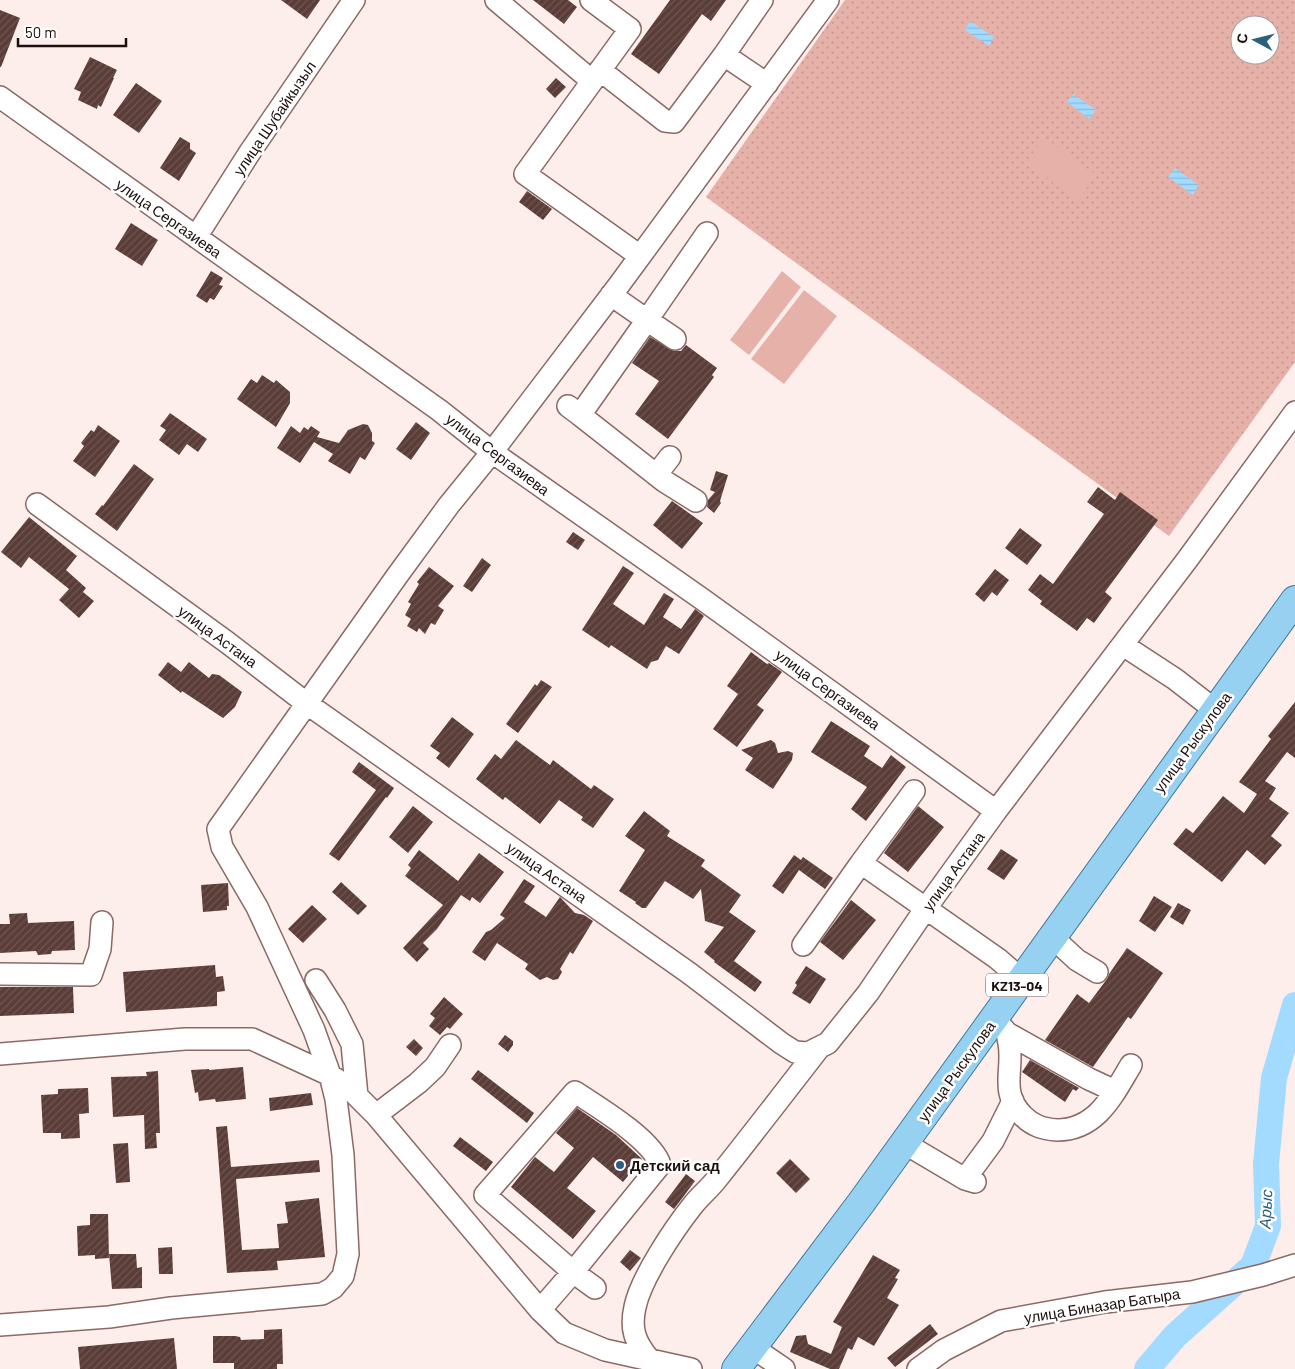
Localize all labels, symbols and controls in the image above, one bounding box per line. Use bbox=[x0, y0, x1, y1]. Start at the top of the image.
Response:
scale bar bbox=[18, 15, 125, 47]
north arrow bbox=[1230, 15, 1280, 65]
text: 50 m bbox=[25, 23, 57, 41]
text: С bbox=[1233, 32, 1251, 44]
street label: улица Шубайкызыл bbox=[229, 57, 319, 179]
street label: улица Сергазиева bbox=[113, 175, 226, 262]
street label: улица Сергазиева bbox=[443, 409, 554, 499]
street label: улица Астана bbox=[175, 601, 262, 671]
street label: улица Сергазиева bbox=[772, 645, 884, 733]
street label: улица Рыскулова bbox=[1149, 688, 1235, 796]
street label: улица Астана bbox=[918, 827, 988, 914]
street label: улица Астана bbox=[504, 838, 591, 907]
road number: KZ13-04 bbox=[986, 974, 1048, 996]
street label: улица Рыскулова bbox=[913, 1017, 999, 1125]
place label: Детский сад bbox=[630, 1156, 720, 1174]
marker: Детский сад bbox=[614, 1159, 626, 1171]
water label: Арыс bbox=[1254, 1189, 1276, 1230]
street label: улица Биназар Батыра bbox=[1023, 1284, 1182, 1326]

